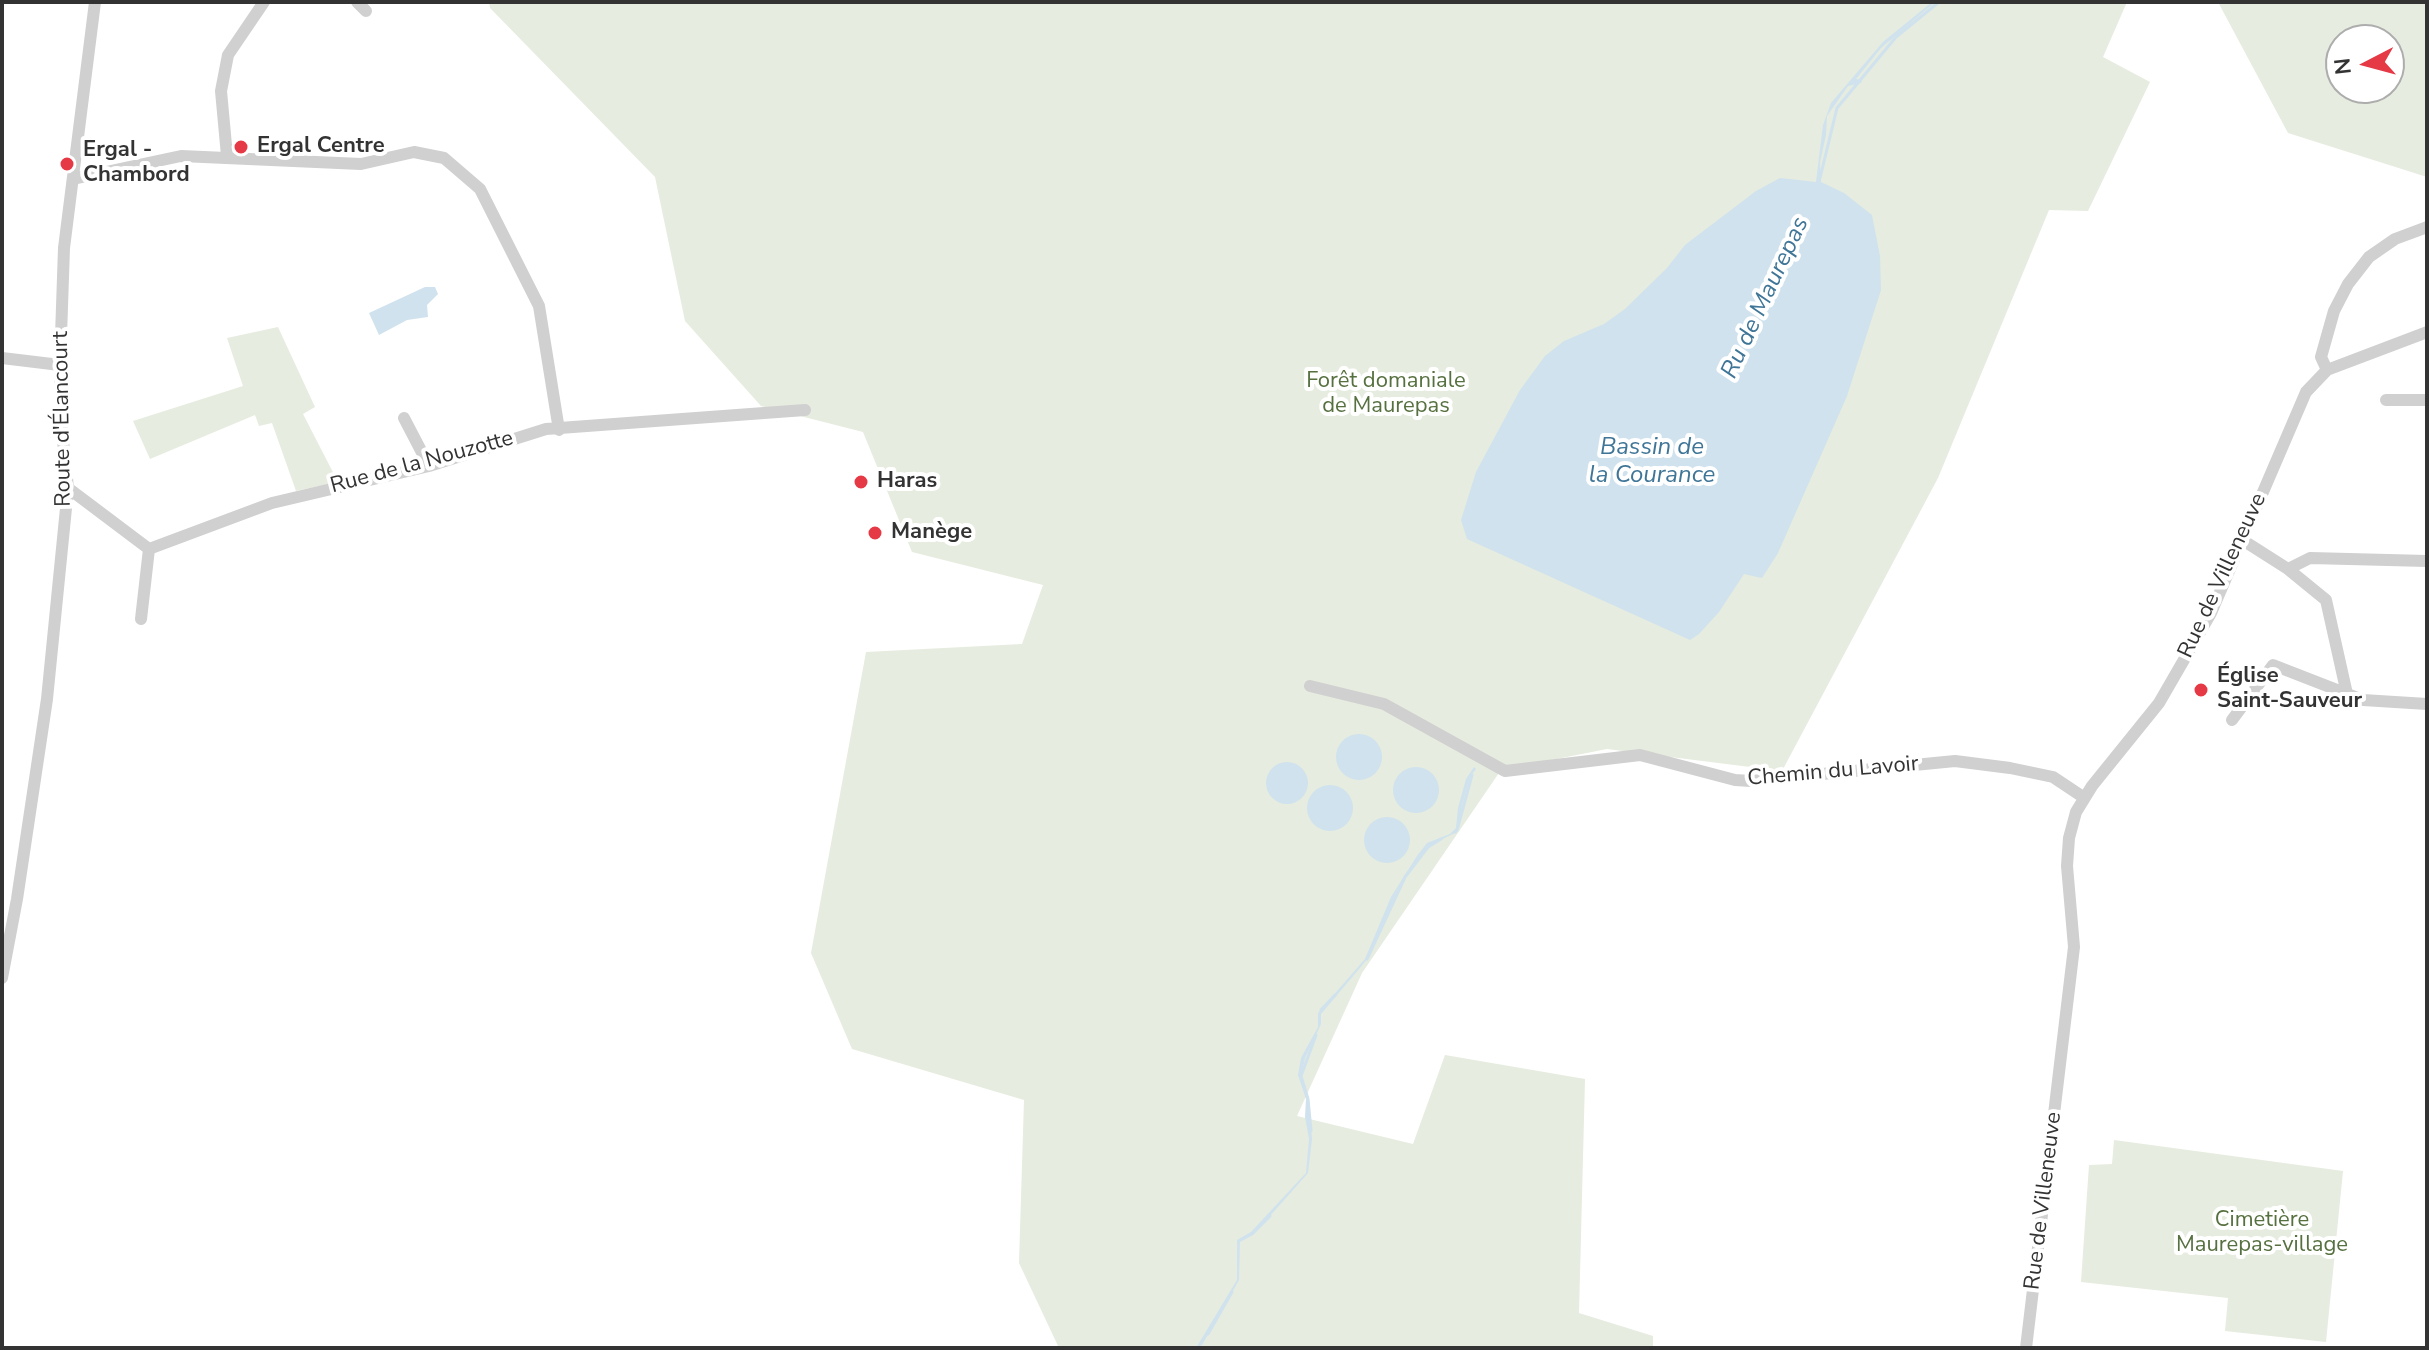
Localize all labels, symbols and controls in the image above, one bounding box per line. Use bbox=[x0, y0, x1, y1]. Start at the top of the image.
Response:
north arrow bbox=[2325, 24, 2405, 104]
text: N bbox=[2327, 57, 2359, 76]
place label: Ergal Centre bbox=[257, 134, 385, 160]
place label: Ergal - Chambord bbox=[83, 138, 190, 190]
marker: Ergal Centre bbox=[232, 138, 250, 156]
marker: Ergal - Chambord bbox=[58, 155, 76, 173]
water label: Ru de Maurepas bbox=[1716, 213, 1816, 383]
street label: Route d'Élancourt bbox=[48, 331, 78, 507]
park label: Forêt domaniale de Maurepas bbox=[1306, 369, 1466, 420]
street label: Rue de la Nouzotte bbox=[328, 426, 516, 500]
water label: Bassin de la Courance bbox=[1589, 434, 1715, 490]
place label: Haras bbox=[877, 469, 937, 495]
marker: Haras bbox=[852, 473, 870, 491]
street label: Rue de Villeneuve bbox=[2173, 489, 2273, 663]
place label: Manège bbox=[891, 520, 972, 546]
marker: Manège bbox=[866, 524, 884, 542]
place label: Église Saint-Sauveur bbox=[2217, 664, 2362, 716]
marker: Église Saint-Sauveur bbox=[2192, 681, 2210, 699]
street label: Chemin du Lavoir bbox=[1746, 751, 1920, 793]
street label: Rue de Villeneuve bbox=[2020, 1111, 2068, 1291]
park label: Cimetière Maurepas-village bbox=[2176, 1208, 2348, 1260]

